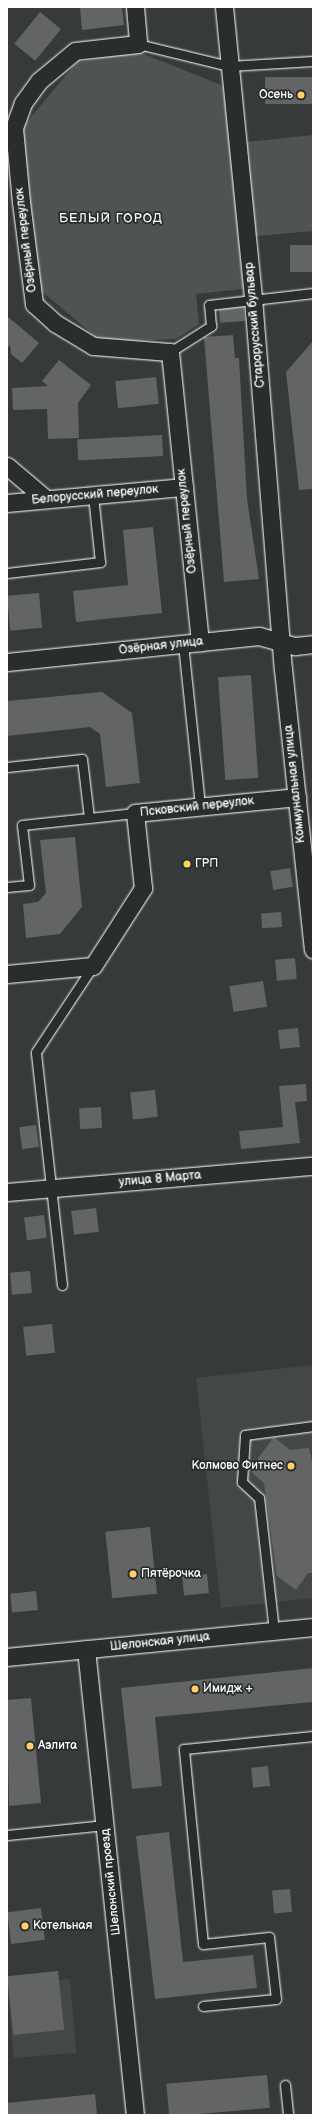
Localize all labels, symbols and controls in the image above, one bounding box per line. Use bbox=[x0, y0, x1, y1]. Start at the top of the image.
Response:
place label: Осень bbox=[259, 88, 293, 102]
marker: Осень bbox=[296, 90, 306, 100]
street label: Озёрный переулок bbox=[12, 187, 40, 293]
district label: БЕЛЫЙ ГОРОД bbox=[59, 210, 163, 226]
street label: Старорусский бульвар bbox=[242, 262, 268, 388]
street label: Озёрный переулок bbox=[174, 468, 200, 574]
street label: Белорусский переулок bbox=[31, 482, 159, 508]
street label: Озёрная улица bbox=[118, 634, 204, 658]
street label: Коммунальная улица bbox=[282, 724, 308, 844]
street label: Псковский переулок bbox=[139, 794, 255, 820]
place label: ГРП bbox=[195, 857, 218, 871]
marker: ГРП bbox=[182, 859, 192, 869]
street label: улица 8 Марта bbox=[118, 1168, 202, 1190]
place label: Колмово Фитнес bbox=[191, 1459, 283, 1473]
marker: Колмово Фитнес bbox=[286, 1461, 296, 1471]
place label: Пятёрочка bbox=[141, 1567, 201, 1581]
marker: Пятёрочка bbox=[128, 1569, 138, 1579]
street label: Шелонская улица bbox=[109, 1630, 211, 1654]
place label: Имидж + bbox=[203, 1682, 253, 1696]
marker: Имидж + bbox=[190, 1684, 200, 1694]
place label: Аэлита bbox=[38, 1739, 77, 1753]
marker: Аэлита bbox=[25, 1741, 35, 1751]
street label: Шелонский проезд bbox=[98, 1828, 124, 1936]
place label: Котельная bbox=[33, 1919, 92, 1933]
marker: Котельная bbox=[20, 1921, 30, 1931]

